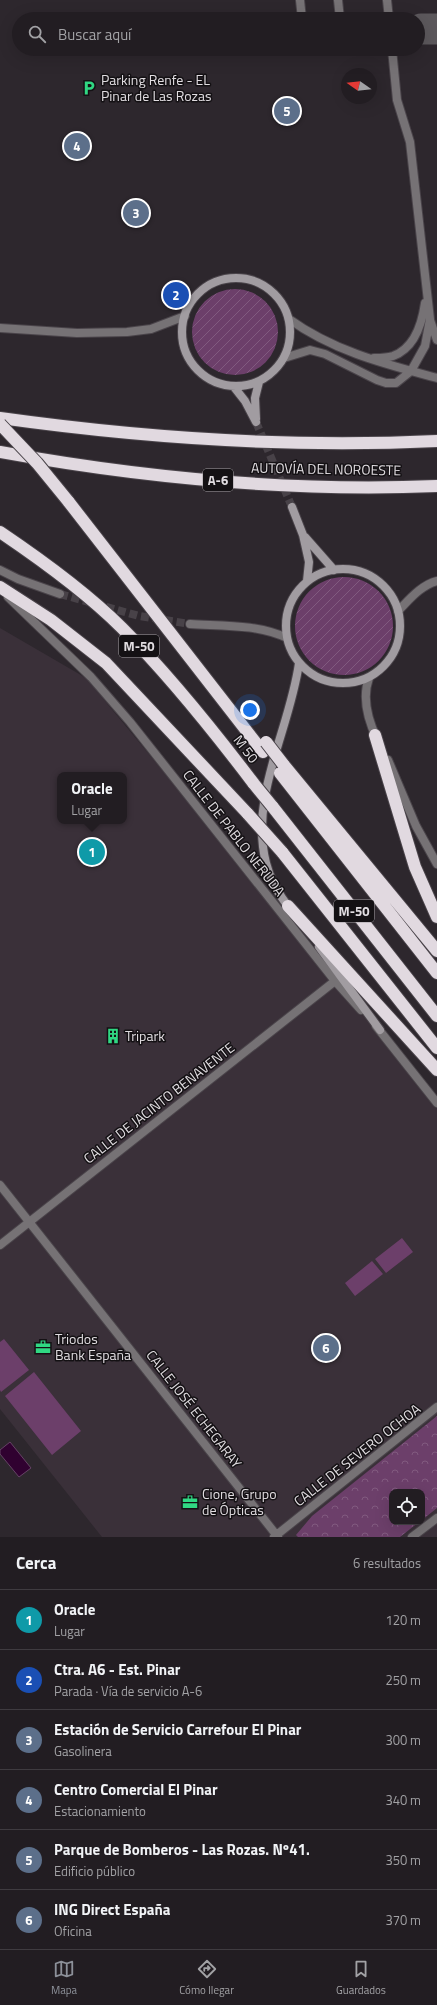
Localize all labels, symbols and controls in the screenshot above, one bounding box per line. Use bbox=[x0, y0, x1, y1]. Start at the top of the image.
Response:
search box bbox=[12, 12, 425, 56]
icon: search bbox=[26, 23, 48, 45]
text: Buscar aquí bbox=[58, 23, 131, 46]
north arrow bbox=[341, 68, 377, 104]
place label: Parking Renfe - EL Pinar de Las Rozas bbox=[101, 69, 211, 106]
parking icon: Parking Renfe - EL Pinar de Las Rozas bbox=[80, 79, 98, 97]
pin: 5 bbox=[274, 96, 300, 126]
pin: 4 bbox=[64, 131, 90, 161]
pin: 3 bbox=[123, 198, 149, 228]
pin: 2 bbox=[163, 280, 189, 310]
street label: AUTOVÍA DEL NOROESTE bbox=[251, 457, 401, 480]
road number: A-6 bbox=[203, 469, 233, 491]
road number: M-50 bbox=[119, 635, 159, 657]
your location bbox=[240, 700, 260, 720]
street label: M 50 bbox=[229, 730, 264, 767]
street label: CALLE DE PABLO NERUDA bbox=[178, 765, 291, 901]
popup bbox=[57, 772, 127, 824]
text: Oracle bbox=[71, 777, 113, 800]
text: Lugar bbox=[71, 800, 102, 820]
pin: 1 bbox=[79, 837, 105, 867]
road number: M-50 bbox=[334, 900, 374, 922]
place label: Tripark bbox=[125, 1025, 165, 1046]
building icon: Tripark bbox=[104, 1027, 122, 1045]
street label: CALLE DE JACINTO BENAVENTE bbox=[79, 1037, 239, 1168]
place label: Triodos Bank España bbox=[55, 1328, 131, 1365]
pin: 6 bbox=[313, 1333, 339, 1363]
office icon: Triodos Bank España bbox=[34, 1338, 52, 1356]
street label: CALLE JOSÉ ECHEGARAY bbox=[142, 1345, 248, 1473]
street label: CALLE DE SEVERO OCHOA bbox=[289, 1398, 425, 1511]
place label: Cione, Grupo de Ópticas bbox=[202, 1483, 277, 1520]
map controls bbox=[389, 1489, 425, 1525]
button: locate bbox=[389, 1489, 425, 1525]
office icon: Cione, Grupo de Ópticas bbox=[181, 1493, 199, 1511]
text: Cerca bbox=[16, 1550, 56, 1576]
text: 6 resultados bbox=[353, 1553, 421, 1573]
text: Oracle bbox=[54, 1598, 95, 1621]
text: 1 bbox=[25, 1610, 33, 1630]
text: 120 m bbox=[385, 1610, 421, 1630]
text: Lugar bbox=[54, 1621, 85, 1641]
text: Ctra. A6 - Est. Pinar bbox=[54, 1658, 180, 1681]
text: 2 bbox=[25, 1670, 33, 1690]
text: 250 m bbox=[385, 1670, 421, 1690]
text: Parada · Vía de servicio A-6 bbox=[54, 1681, 202, 1701]
text: Estación de Servicio Carrefour El Pinar bbox=[54, 1718, 301, 1741]
text: 3 bbox=[25, 1730, 33, 1750]
text: 300 m bbox=[385, 1730, 421, 1750]
text: Gasolinera bbox=[54, 1741, 112, 1761]
text: Centro Comercial El Pinar bbox=[54, 1778, 218, 1801]
text: 4 bbox=[25, 1790, 33, 1810]
text: 340 m bbox=[385, 1790, 421, 1810]
text: Estacionamiento bbox=[54, 1801, 146, 1821]
text: Parque de Bomberos - Las Rozas. Nº41. bbox=[54, 1838, 310, 1861]
text: 5 bbox=[25, 1850, 33, 1870]
text: 350 m bbox=[385, 1850, 421, 1870]
text: Edificio público bbox=[54, 1861, 135, 1881]
text: ING Direct España bbox=[54, 1898, 170, 1921]
text: 6 bbox=[25, 1910, 33, 1930]
text: 370 m bbox=[385, 1910, 421, 1930]
text: Oficina bbox=[54, 1921, 92, 1941]
tab: Mapa bbox=[51, 1958, 77, 1998]
tab: Cómo llegar bbox=[179, 1958, 234, 1998]
tab: Guardados bbox=[336, 1958, 386, 1998]

